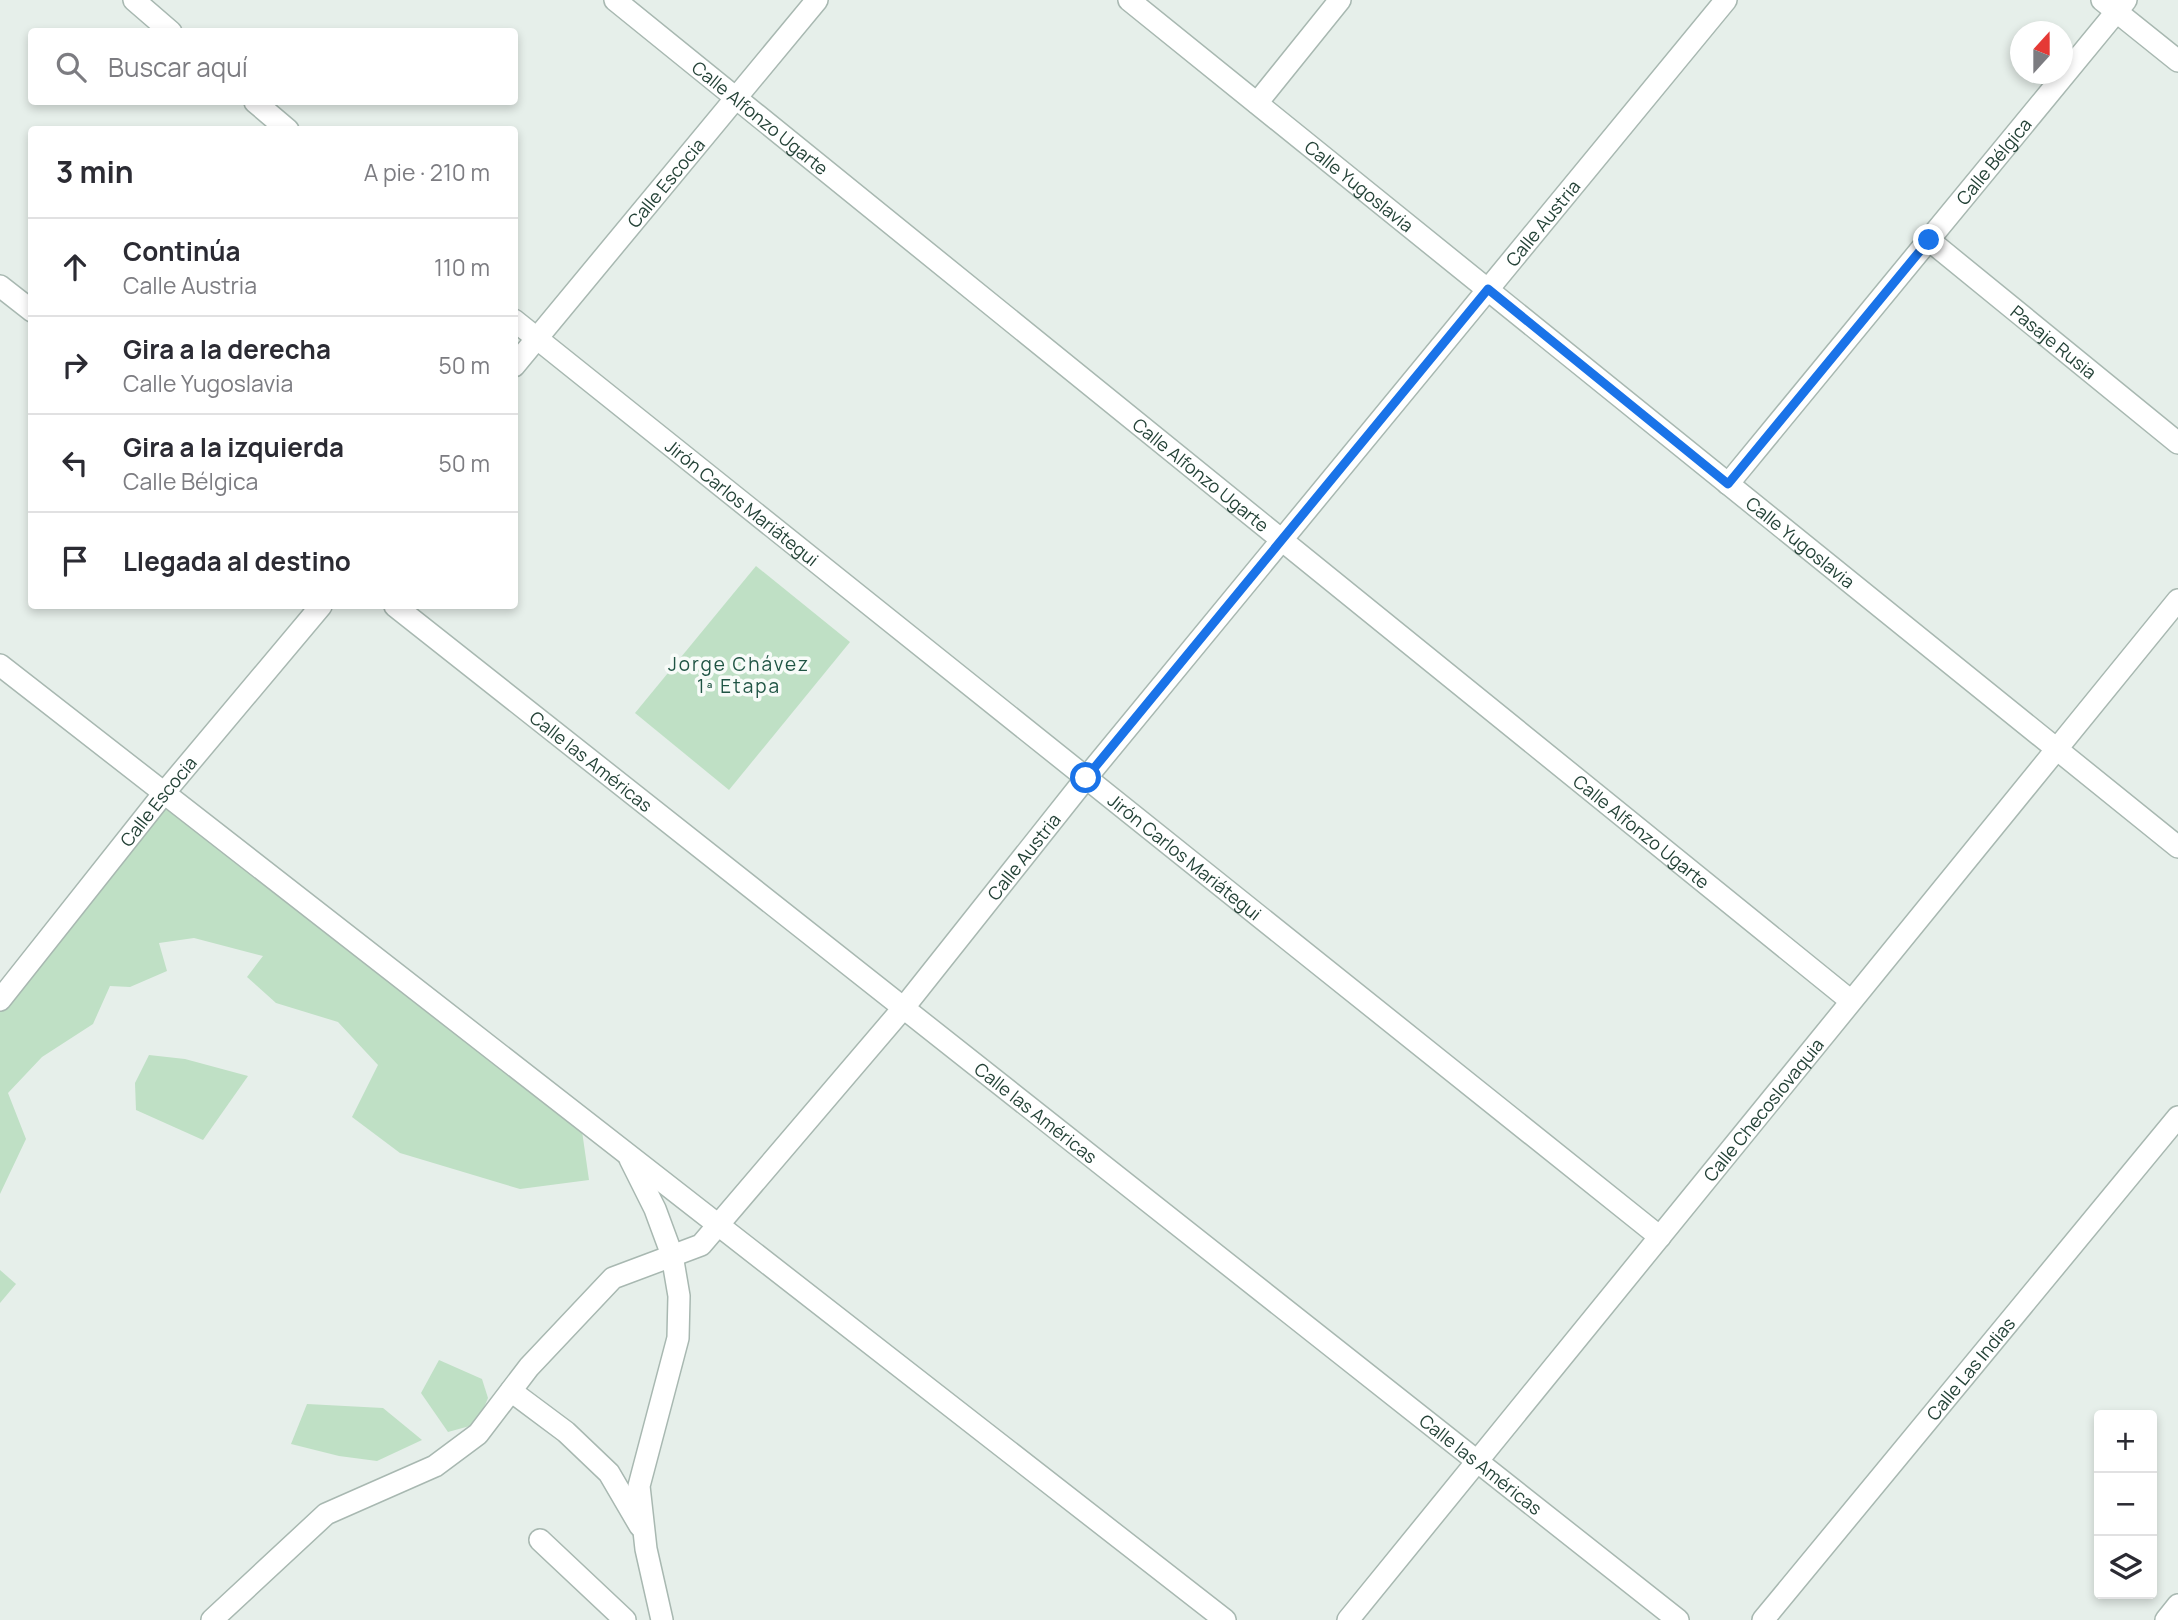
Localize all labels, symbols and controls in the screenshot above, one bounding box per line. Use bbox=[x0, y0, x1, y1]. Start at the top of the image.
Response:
north arrow bbox=[2010, 21, 2073, 84]
search box bbox=[28, 28, 518, 105]
icon: search bbox=[52, 48, 90, 86]
text: Buscar aquí bbox=[108, 49, 248, 85]
street label: Calle Alfonzo Ugarte bbox=[687, 55, 833, 180]
street label: Calle Bélgica bbox=[1951, 113, 2036, 210]
street label: Calle Escocia bbox=[622, 133, 710, 232]
street label: Calle Yugoslavia bbox=[1300, 135, 1419, 237]
text: 3 min bbox=[56, 151, 134, 192]
text: A pie · 210 m bbox=[364, 156, 490, 188]
street label: Calle Austria bbox=[1500, 175, 1585, 271]
route end bbox=[1913, 224, 1944, 255]
text: Continúa bbox=[123, 233, 241, 269]
icon: ahead bbox=[56, 248, 94, 286]
text: 110 m bbox=[434, 251, 490, 283]
text: Calle Austria bbox=[123, 269, 257, 301]
street label: Pasaje Rusia bbox=[2006, 299, 2102, 384]
text: Gira a la derecha bbox=[123, 331, 331, 367]
icon: right bbox=[56, 346, 94, 384]
text: 50 m bbox=[439, 349, 490, 381]
text: Calle Yugoslavia bbox=[123, 367, 293, 399]
street label: Calle Alfonzo Ugarte bbox=[1128, 412, 1274, 537]
text: Gira a la izquierda bbox=[123, 429, 344, 465]
street label: Jirón Carlos Mariátegui bbox=[660, 434, 824, 571]
icon: left bbox=[56, 444, 94, 482]
text: 50 m bbox=[439, 447, 490, 479]
text: Calle Bélgica bbox=[123, 465, 258, 497]
street label: Calle Yugoslavia bbox=[1741, 491, 1860, 593]
icon: arrive bbox=[56, 542, 94, 580]
text: Llegada al destino bbox=[123, 543, 351, 579]
district label: Jorge Chávez 1ª Etapa bbox=[668, 651, 810, 699]
street label: Calle las Américas bbox=[525, 705, 657, 817]
street label: Calle Escocia bbox=[114, 751, 202, 851]
route start bbox=[1070, 762, 1101, 793]
street label: Calle Alfonzo Ugarte bbox=[1568, 769, 1715, 894]
street label: Jirón Carlos Mariátegui bbox=[1103, 788, 1266, 925]
street label: Calle Austria bbox=[982, 808, 1066, 905]
street label: Calle Checoslovaquia bbox=[1698, 1033, 1829, 1186]
street label: Calle las Américas bbox=[970, 1057, 1102, 1168]
street label: Calle Las Indias bbox=[1921, 1312, 2020, 1425]
street label: Calle las Américas bbox=[1415, 1408, 1547, 1520]
map controls bbox=[2094, 1410, 2157, 1599]
button: + bbox=[2094, 1410, 2157, 1473]
button: − bbox=[2094, 1473, 2157, 1536]
button: layers bbox=[2094, 1536, 2157, 1599]

